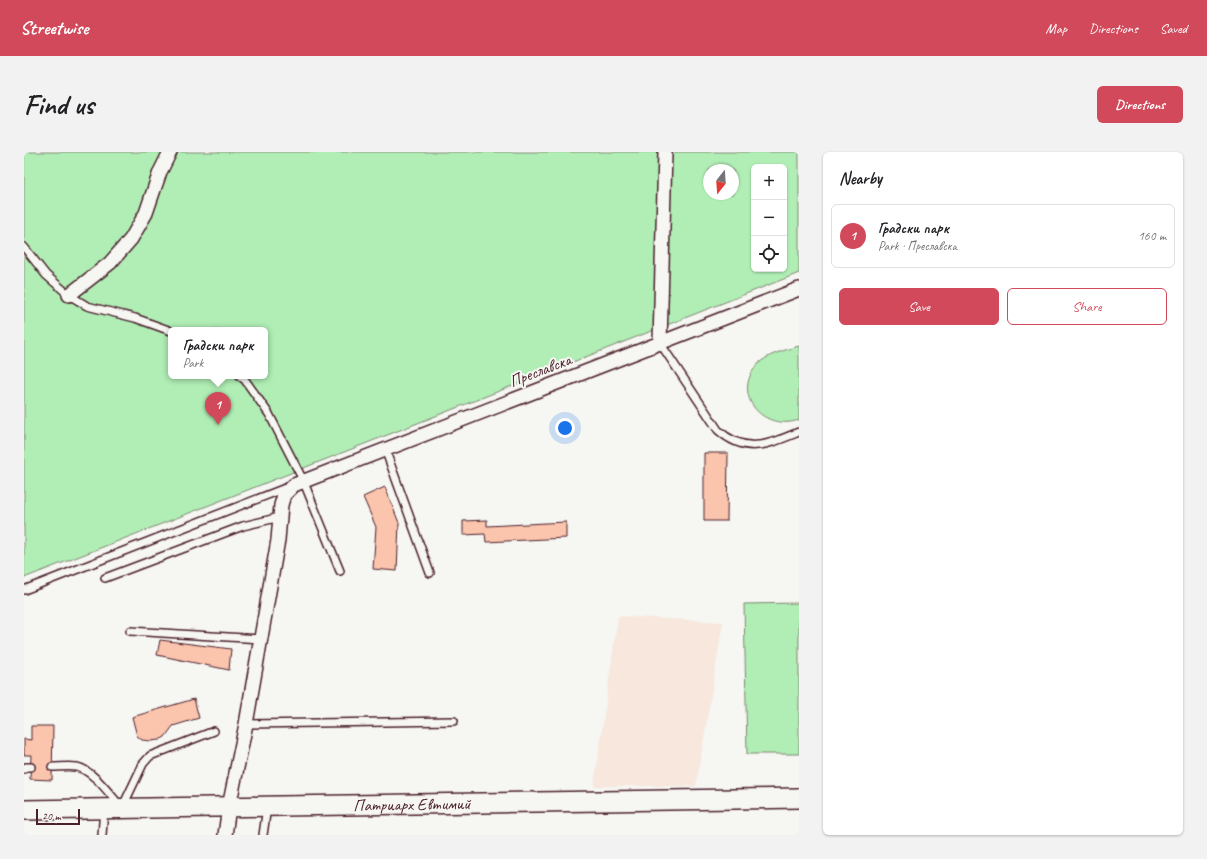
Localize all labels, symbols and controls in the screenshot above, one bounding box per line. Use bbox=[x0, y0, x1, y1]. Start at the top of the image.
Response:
text: Streetwise bbox=[20, 16, 88, 40]
text: Map bbox=[1046, 20, 1067, 37]
text: Directions bbox=[1089, 20, 1138, 37]
text: Saved bbox=[1160, 20, 1187, 37]
button: Directions bbox=[1097, 86, 1183, 123]
text: Find us bbox=[24, 87, 94, 122]
north arrow bbox=[703, 164, 739, 200]
map controls bbox=[751, 164, 787, 272]
button: + bbox=[751, 164, 787, 200]
text: Nearby bbox=[839, 168, 882, 189]
button: − bbox=[751, 200, 787, 236]
text: Градски парк bbox=[878, 219, 949, 238]
text: 1 bbox=[850, 228, 856, 244]
text: 160 m bbox=[1138, 228, 1166, 244]
button: locate bbox=[751, 236, 787, 272]
text: Park · Преславска bbox=[878, 238, 957, 254]
button: Save bbox=[839, 288, 999, 325]
button: Share bbox=[1007, 288, 1167, 325]
popup bbox=[168, 327, 268, 379]
text: Градски парк bbox=[183, 336, 253, 355]
street label: Преславска bbox=[506, 348, 576, 392]
text: Park bbox=[183, 355, 203, 371]
pin: 1 bbox=[205, 392, 231, 425]
your location bbox=[555, 418, 575, 438]
street label: Патриарх Евтимий bbox=[353, 793, 472, 816]
scale bar bbox=[36, 807, 80, 826]
text: 20 m bbox=[42, 809, 61, 823]

